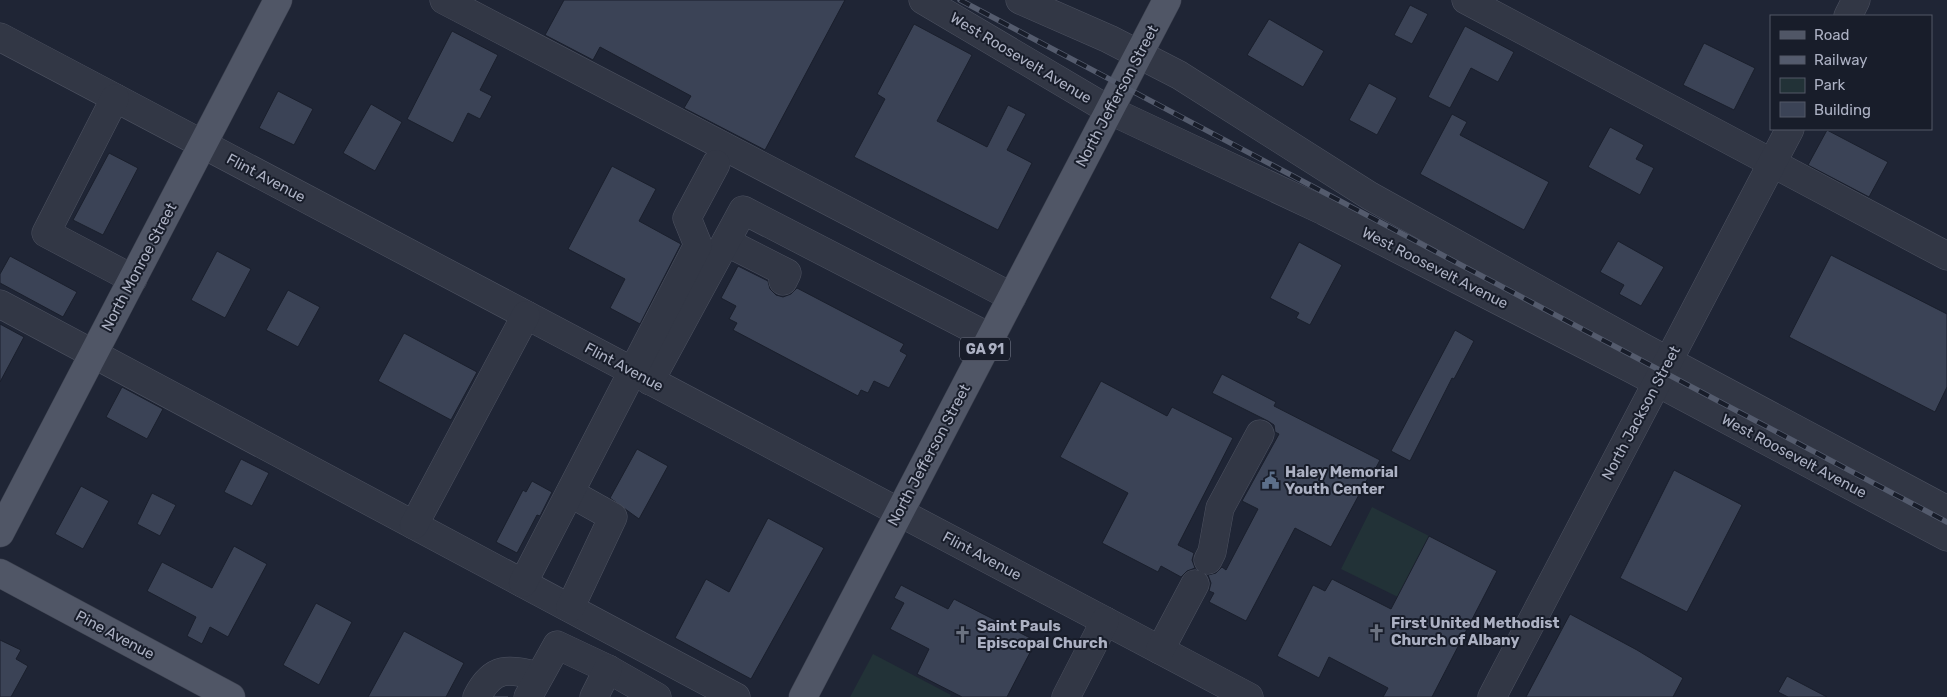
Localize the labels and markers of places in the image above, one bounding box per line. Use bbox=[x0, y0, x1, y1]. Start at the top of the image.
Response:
place label: Haley Memorial Youth Center bbox=[1285, 463, 1398, 498]
public building icon: Haley Memorial Youth Center bbox=[1261, 471, 1281, 491]
place label: First United Methodist Church of Albany bbox=[1391, 614, 1559, 649]
place label: Saint Pauls Episcopal Church bbox=[977, 617, 1108, 652]
church icon: First United Methodist Church of Albany bbox=[1367, 622, 1387, 642]
church icon: Saint Pauls Episcopal Church bbox=[953, 625, 973, 645]

